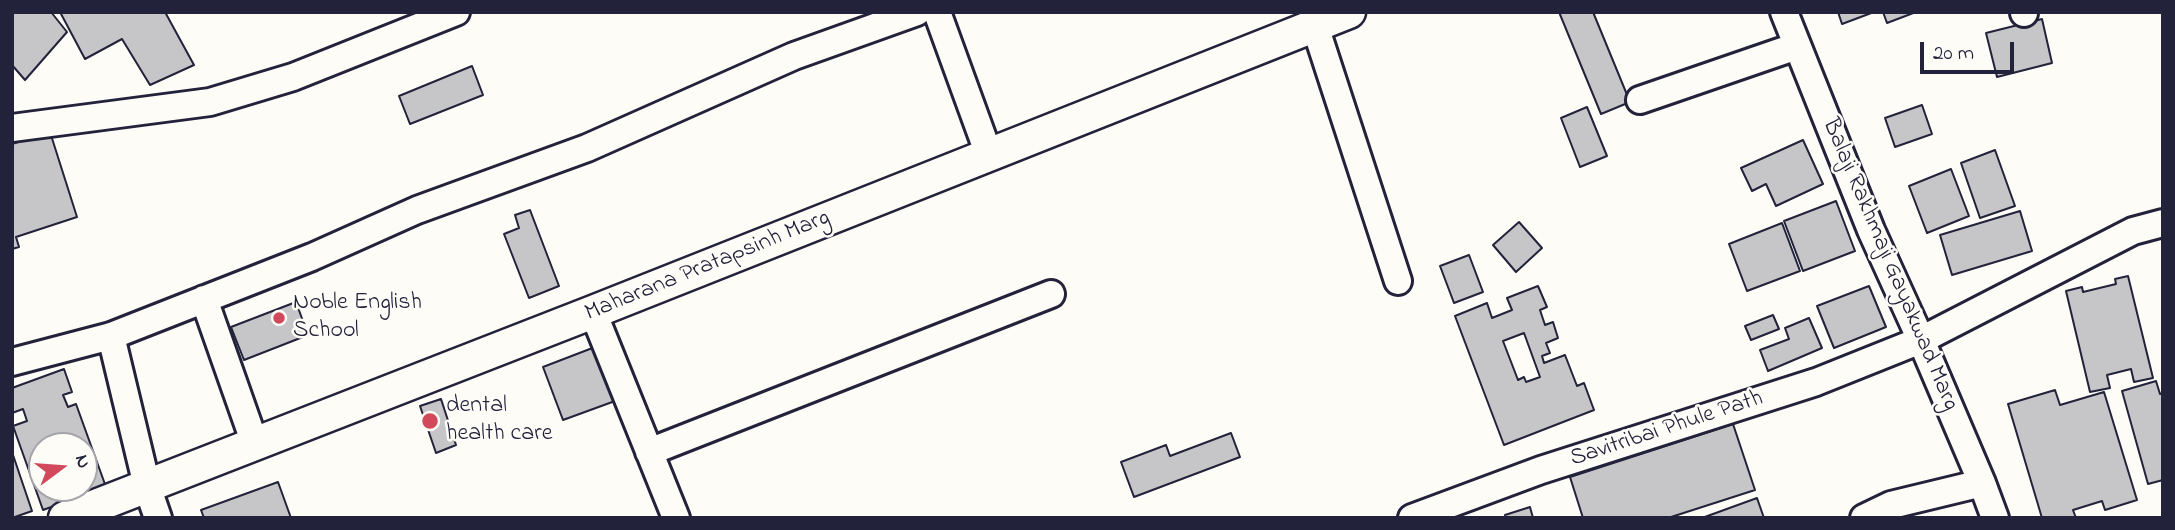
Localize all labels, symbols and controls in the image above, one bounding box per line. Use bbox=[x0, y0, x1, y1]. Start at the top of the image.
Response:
scale bar bbox=[1923, 28, 2018, 72]
text: 20 m bbox=[1933, 39, 1974, 69]
street label: Balaji Rakhmaji Gayakwad Marg bbox=[1814, 114, 1964, 416]
street label: Maharana Pratapsinh Marg bbox=[581, 205, 835, 329]
place label: Noble English School bbox=[293, 290, 422, 346]
marker: Noble English School bbox=[271, 310, 287, 326]
street label: Savitribai Phule Path bbox=[1567, 385, 1767, 475]
place label: dental health care bbox=[446, 393, 552, 449]
marker: dental health care bbox=[420, 411, 440, 431]
north arrow bbox=[28, 432, 98, 502]
text: N bbox=[67, 452, 96, 472]

